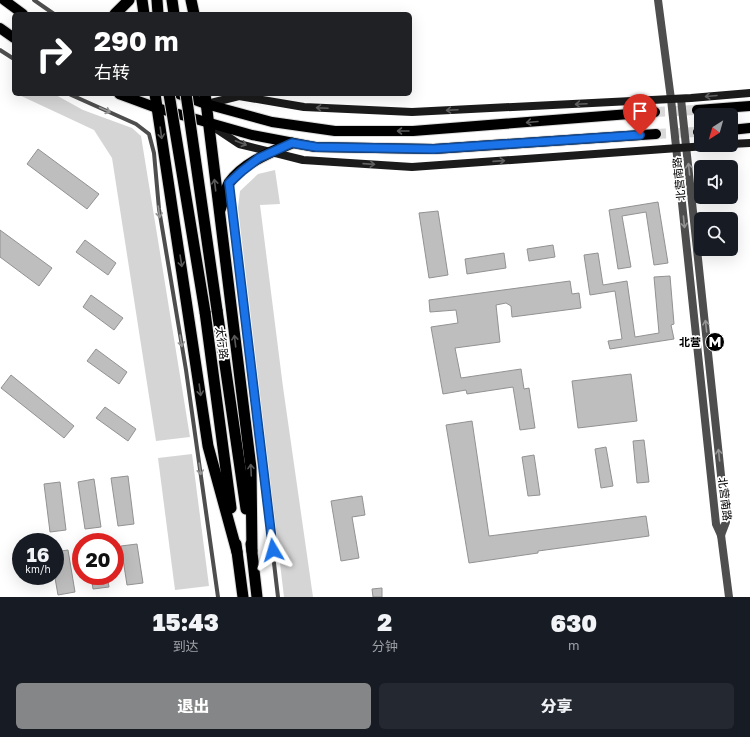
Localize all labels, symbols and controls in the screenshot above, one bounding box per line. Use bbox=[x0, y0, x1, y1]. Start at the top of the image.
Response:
text: 290 m bbox=[94, 24, 179, 57]
icon: right bbox=[28, 28, 80, 80]
text: 右转 bbox=[94, 61, 130, 83]
one-way arrow bbox=[705, 93, 718, 100]
pin bbox=[623, 94, 657, 135]
one-way arrow bbox=[575, 100, 588, 108]
icon: arrive bbox=[629, 100, 651, 122]
one-way arrow bbox=[316, 105, 329, 112]
one-way arrow bbox=[99, 106, 111, 114]
one-way arrow bbox=[446, 107, 459, 114]
north arrow bbox=[694, 108, 738, 152]
map controls bbox=[694, 108, 738, 256]
one-way arrow bbox=[526, 118, 539, 125]
one-way arrow bbox=[157, 126, 165, 139]
one-way arrow bbox=[397, 127, 410, 135]
one-way arrow bbox=[235, 140, 247, 148]
street label: 北营南路 bbox=[670, 156, 687, 202]
one-way arrow bbox=[492, 157, 505, 164]
one-way arrow bbox=[362, 160, 375, 168]
button: sound bbox=[694, 160, 738, 204]
one-way arrow bbox=[685, 163, 693, 176]
one-way arrow bbox=[212, 179, 219, 192]
one-way arrow bbox=[155, 205, 163, 218]
button: search bbox=[694, 212, 738, 256]
one-way arrow bbox=[680, 215, 688, 228]
one-way arrow bbox=[177, 254, 185, 267]
one-way arrow bbox=[702, 320, 709, 333]
street label: 太行路 bbox=[214, 326, 231, 360]
metro station icon: 北营 bbox=[704, 331, 726, 353]
one-way arrow bbox=[177, 334, 185, 347]
one-way arrow bbox=[231, 335, 239, 348]
place label: 北营 bbox=[679, 335, 701, 348]
one-way arrow bbox=[196, 383, 204, 396]
one-way arrow bbox=[716, 449, 723, 462]
one-way arrow bbox=[196, 462, 204, 475]
one-way arrow bbox=[247, 464, 255, 477]
street label: 北营南路 bbox=[716, 476, 735, 522]
position arrow bbox=[252, 529, 294, 571]
speed limit sign: 20 bbox=[72, 533, 124, 585]
text: 16 bbox=[26, 542, 49, 566]
text: km/h bbox=[25, 563, 51, 575]
text: 15:43 bbox=[153, 607, 219, 636]
text: 2 bbox=[377, 607, 392, 636]
text: 630 bbox=[551, 608, 597, 637]
text: m bbox=[568, 637, 580, 653]
text: 到达 bbox=[173, 638, 199, 654]
text: 分钟 bbox=[372, 638, 398, 654]
button: 退出 bbox=[16, 683, 371, 729]
button: 分享 bbox=[379, 683, 734, 729]

